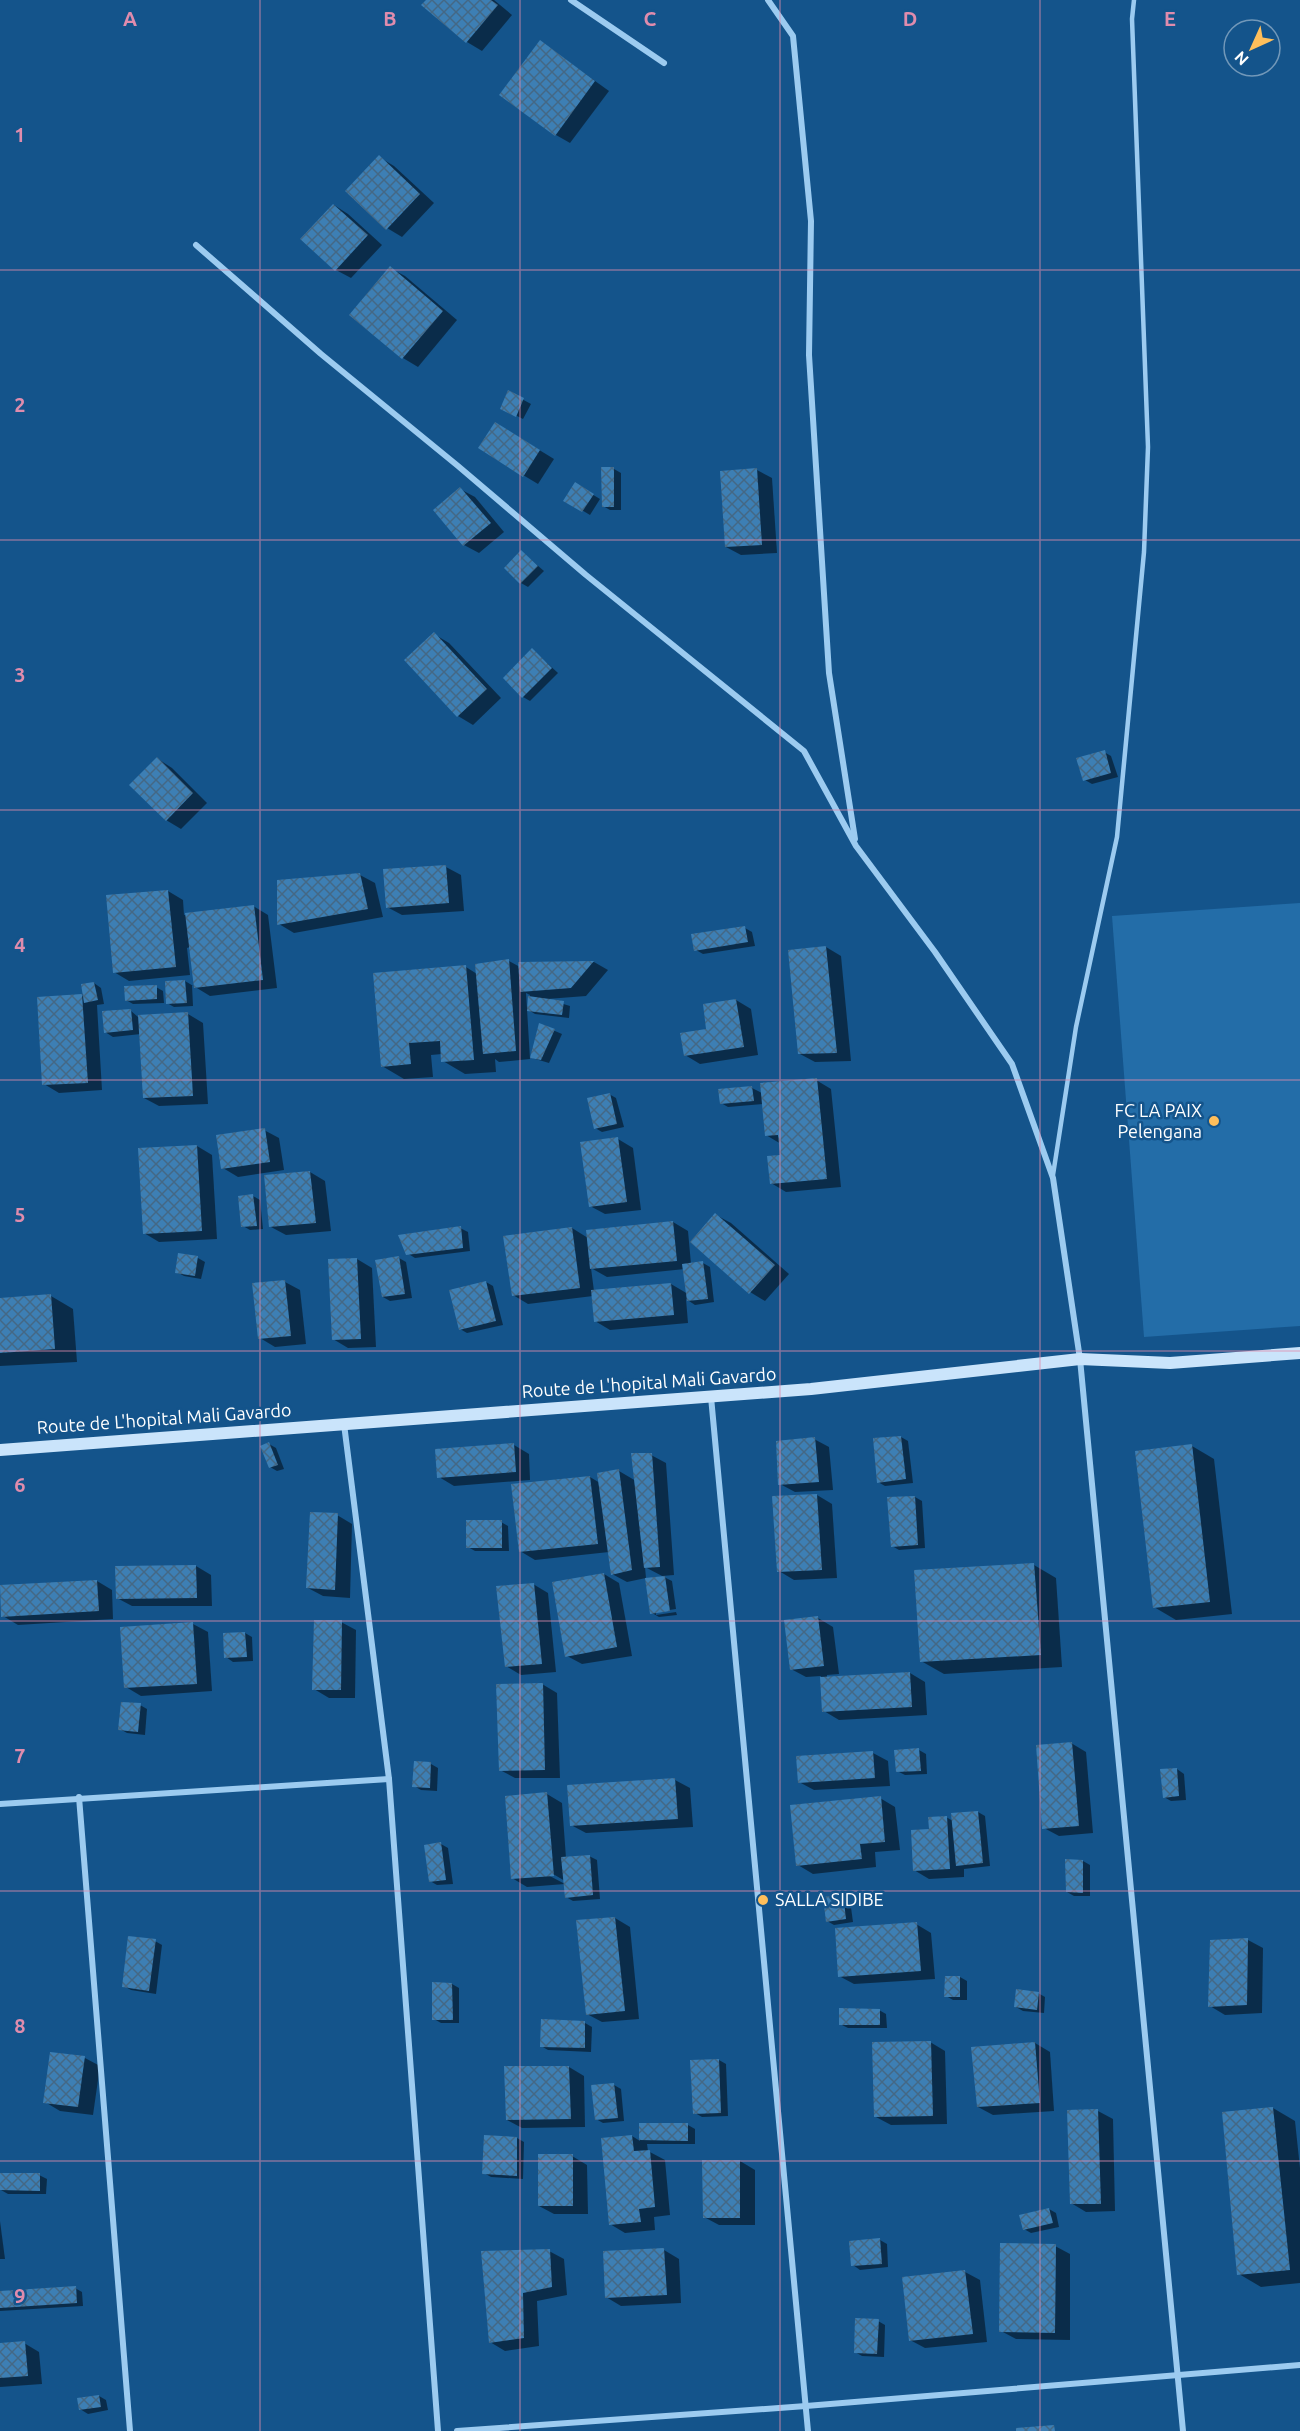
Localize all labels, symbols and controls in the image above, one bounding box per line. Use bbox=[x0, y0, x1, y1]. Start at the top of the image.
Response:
text: A bbox=[123, 7, 137, 30]
text: B bbox=[383, 7, 397, 30]
text: C bbox=[644, 7, 657, 30]
text: D bbox=[903, 7, 917, 30]
text: E bbox=[1164, 7, 1176, 30]
north arrow bbox=[1222, 18, 1282, 78]
text: N bbox=[1231, 48, 1252, 69]
text: 1 bbox=[14, 123, 26, 146]
text: 2 bbox=[14, 393, 26, 416]
text: 3 bbox=[14, 663, 26, 686]
text: 4 bbox=[14, 933, 26, 956]
place label: FC LA PAIX Pelengana bbox=[1115, 1100, 1202, 1141]
marker: FC LA PAIX Pelengana bbox=[1207, 1114, 1221, 1128]
text: 5 bbox=[14, 1203, 26, 1226]
street label: Route de L'hopital Mali Gavardo bbox=[521, 1363, 777, 1401]
street label: Route de L'hopital Mali Gavardo bbox=[36, 1399, 292, 1437]
text: 6 bbox=[14, 1473, 26, 1496]
text: 7 bbox=[14, 1744, 26, 1767]
place label: SALLA SIDIBE bbox=[775, 1889, 884, 1909]
marker: SALLA SIDIBE bbox=[756, 1893, 770, 1907]
text: 8 bbox=[14, 2014, 26, 2037]
text: 9 bbox=[14, 2284, 26, 2307]

